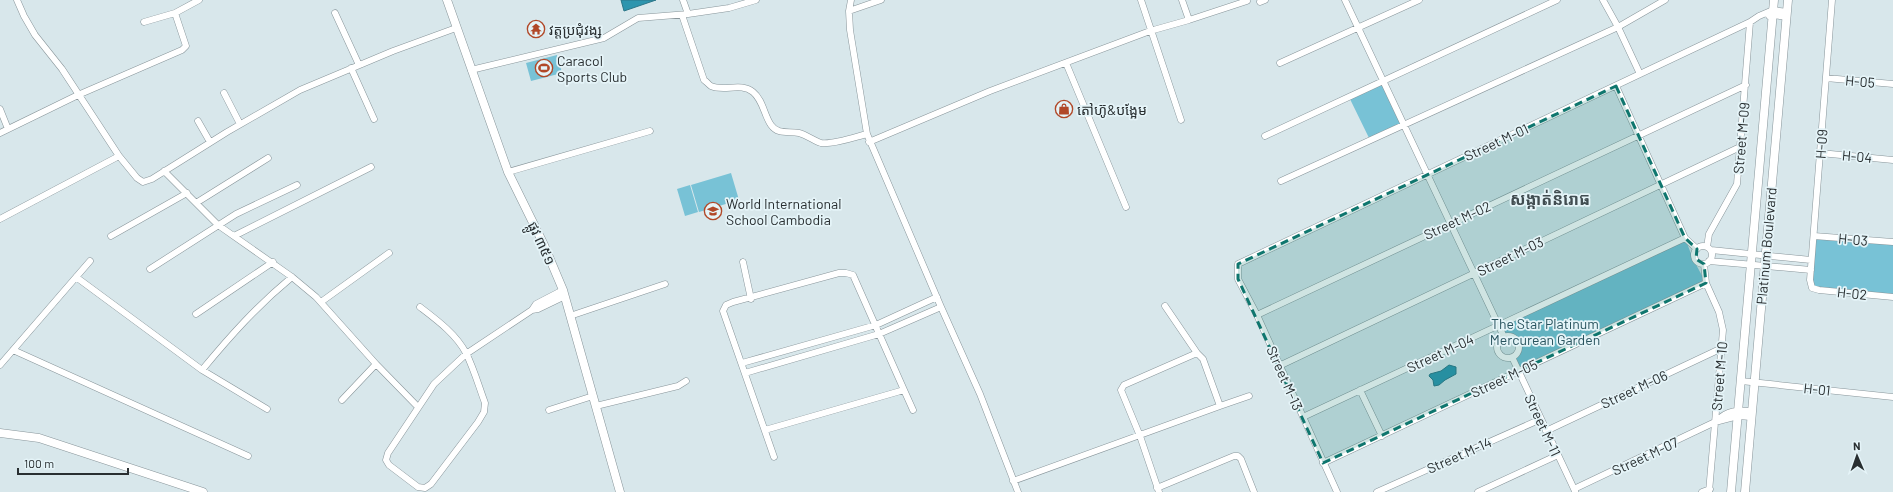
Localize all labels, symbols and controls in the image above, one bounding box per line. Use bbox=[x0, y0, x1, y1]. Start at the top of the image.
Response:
temple icon: វត្តប្រជុំវង្ស bbox=[526, 19, 546, 39]
place label: វត្តប្រជុំវង្ស bbox=[549, 21, 602, 39]
place label: Caracol Sports Club bbox=[557, 52, 627, 85]
sports icon: Caracol Sports Club bbox=[534, 58, 554, 78]
street label: H-05 bbox=[1844, 71, 1876, 91]
shop icon: តៅហ៊ូ&បង្អែម bbox=[1054, 99, 1074, 119]
place label: តៅហ៊ូ&បង្អែម bbox=[1077, 101, 1147, 119]
street label: Street M-09 bbox=[1729, 102, 1753, 174]
street label: Street M-01 bbox=[1461, 120, 1531, 164]
street label: H-09 bbox=[1811, 128, 1831, 160]
street label: H-04 bbox=[1841, 146, 1873, 166]
street label: Platinum Boulevard bbox=[1752, 187, 1780, 305]
district label: សង្កាត់និរោធ bbox=[1510, 189, 1590, 209]
place label: World International School Cambodia bbox=[726, 195, 841, 228]
street label: Street M-02 bbox=[1421, 197, 1493, 243]
school or university icon: World International School Cambodia bbox=[703, 201, 723, 221]
street label: ផ្លូវ ៣៥១ bbox=[521, 219, 559, 269]
street label: H-03 bbox=[1837, 229, 1869, 249]
street label: Street M-03 bbox=[1474, 233, 1546, 279]
street label: H-02 bbox=[1836, 283, 1868, 303]
park label: The Star Platinum Mercurean Garden bbox=[1490, 315, 1600, 348]
street label: Street M-04 bbox=[1404, 330, 1476, 376]
street label: Street M-10 bbox=[1708, 341, 1730, 411]
street label: Street M-13 bbox=[1263, 343, 1307, 413]
street label: Street M-05 bbox=[1468, 355, 1540, 401]
street label: Street M-06 bbox=[1598, 366, 1670, 412]
street label: H-01 bbox=[1803, 379, 1831, 399]
street label: Street M-11 bbox=[1521, 391, 1565, 459]
street label: Street M-14 bbox=[1424, 433, 1494, 477]
street label: Street M-07 bbox=[1609, 433, 1681, 479]
north arrow bbox=[1837, 436, 1877, 476]
text: N bbox=[1853, 439, 1861, 452]
scale bar bbox=[18, 450, 128, 476]
text: 100 m bbox=[24, 456, 54, 470]

